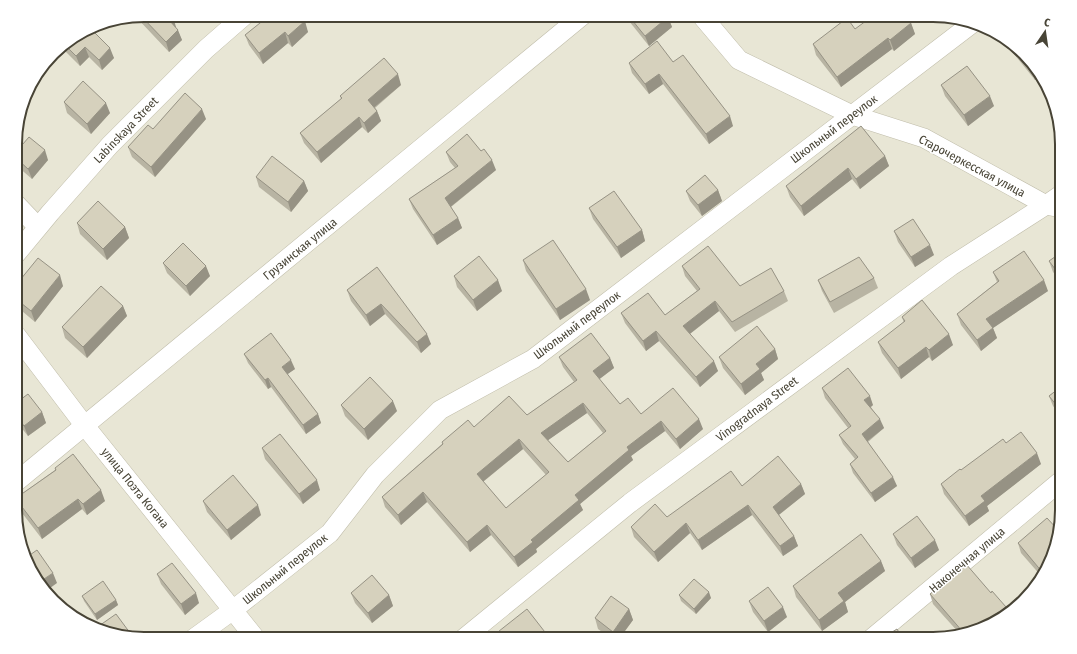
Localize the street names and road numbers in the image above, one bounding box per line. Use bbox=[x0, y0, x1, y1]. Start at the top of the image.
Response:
street label: Школьный переулок bbox=[788, 92, 880, 166]
street label: Labinskaya Street bbox=[91, 94, 161, 166]
street label: Старочеркесская улица bbox=[916, 132, 1028, 200]
street label: Грузинская улица bbox=[260, 215, 340, 283]
street label: Школьный переулок bbox=[531, 288, 623, 362]
street label: Vinogradnaya Street bbox=[713, 374, 801, 444]
street label: улица Поэта Когана bbox=[98, 445, 172, 531]
street label: Наконечная улица bbox=[926, 524, 1008, 596]
street label: Школьный переулок bbox=[240, 530, 330, 607]

